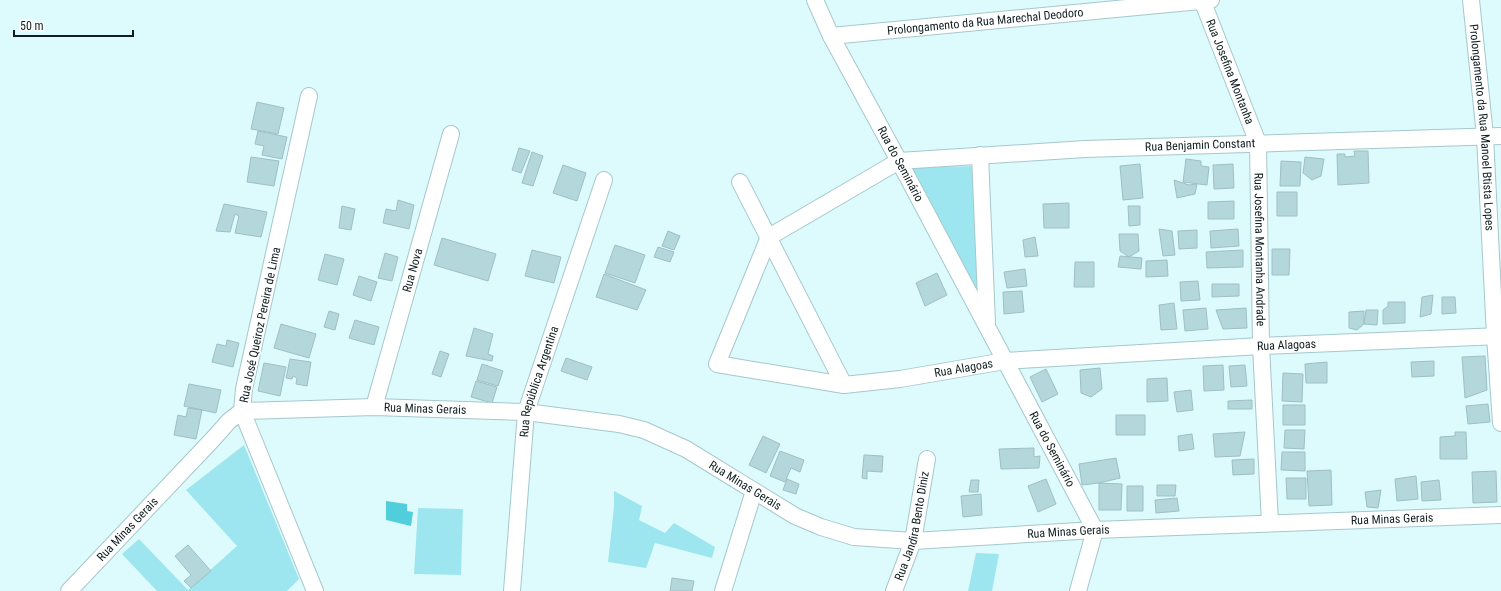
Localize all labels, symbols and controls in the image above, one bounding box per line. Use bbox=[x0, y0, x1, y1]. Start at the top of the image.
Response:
street label: Prolongamento da Rua Marechal Deodoro bbox=[887, 5, 1084, 38]
scale bar bbox=[14, 12, 133, 38]
street label: Rua Josefina Montanha bbox=[1203, 17, 1257, 126]
text: 50 m bbox=[20, 19, 44, 33]
street label: Prolongamento da Rua Manoel Btista Lopes bbox=[1467, 23, 1497, 231]
street label: Rua do Seminário bbox=[875, 124, 926, 204]
street label: Rua Benjamin Constant bbox=[1145, 136, 1256, 154]
street label: Rua Josefina Montanha Andrade bbox=[1251, 172, 1268, 327]
street label: Rua José Queiroz Pereira de Lima bbox=[237, 246, 283, 404]
street label: Rua Nova bbox=[400, 247, 425, 294]
street label: Rua República Argentina bbox=[517, 324, 561, 438]
street label: Rua Alagoas bbox=[1257, 337, 1316, 353]
street label: Rua Alagoas bbox=[933, 356, 994, 380]
street label: Rua Minas Gerais bbox=[384, 400, 467, 417]
street label: Rua do Seminário bbox=[1026, 409, 1078, 489]
street label: Rua Minas Gerais bbox=[706, 458, 784, 513]
street label: Rua Jandira Bento Diniz bbox=[892, 470, 932, 582]
street label: Rua Minas Gerais bbox=[94, 495, 161, 564]
street label: Rua Minas Gerais bbox=[1351, 511, 1434, 528]
street label: Rua Minas Gerais bbox=[1027, 522, 1110, 541]

